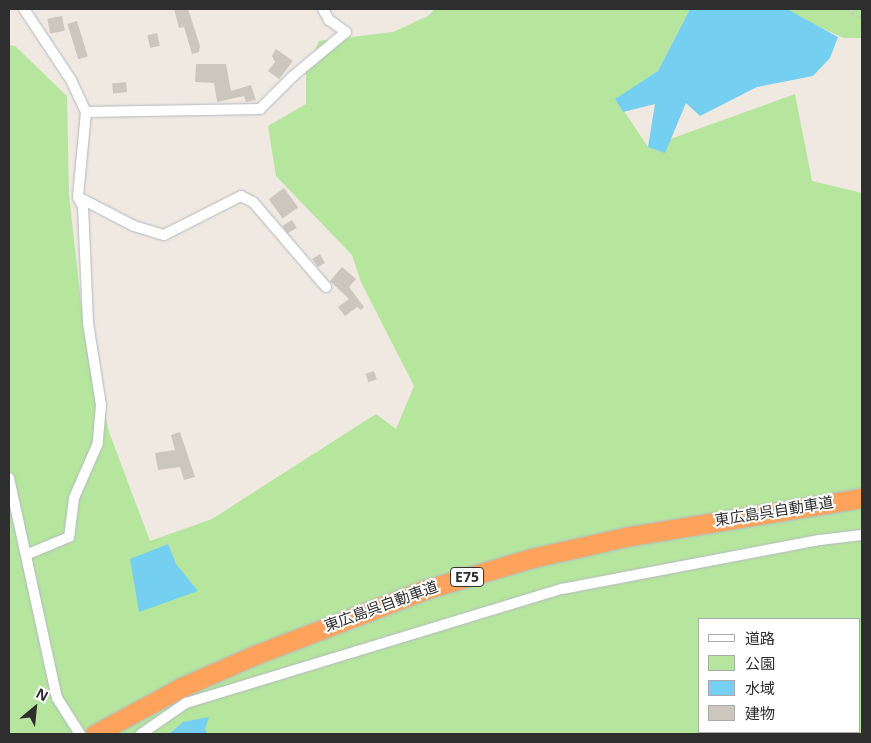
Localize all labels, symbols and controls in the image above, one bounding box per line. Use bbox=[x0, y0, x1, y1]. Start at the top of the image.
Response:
street label: 東広島呉自動車道 bbox=[713, 493, 835, 529]
road number: E75 bbox=[450, 566, 484, 588]
street label: 東広島呉自動車道 bbox=[322, 577, 440, 635]
legend bbox=[698, 618, 861, 733]
text: 道路 bbox=[745, 628, 775, 648]
text: 公園 bbox=[745, 653, 775, 673]
text: 水域 bbox=[745, 678, 775, 698]
north arrow bbox=[10, 683, 60, 733]
text: N bbox=[33, 683, 52, 705]
text: 建物 bbox=[745, 703, 775, 723]

